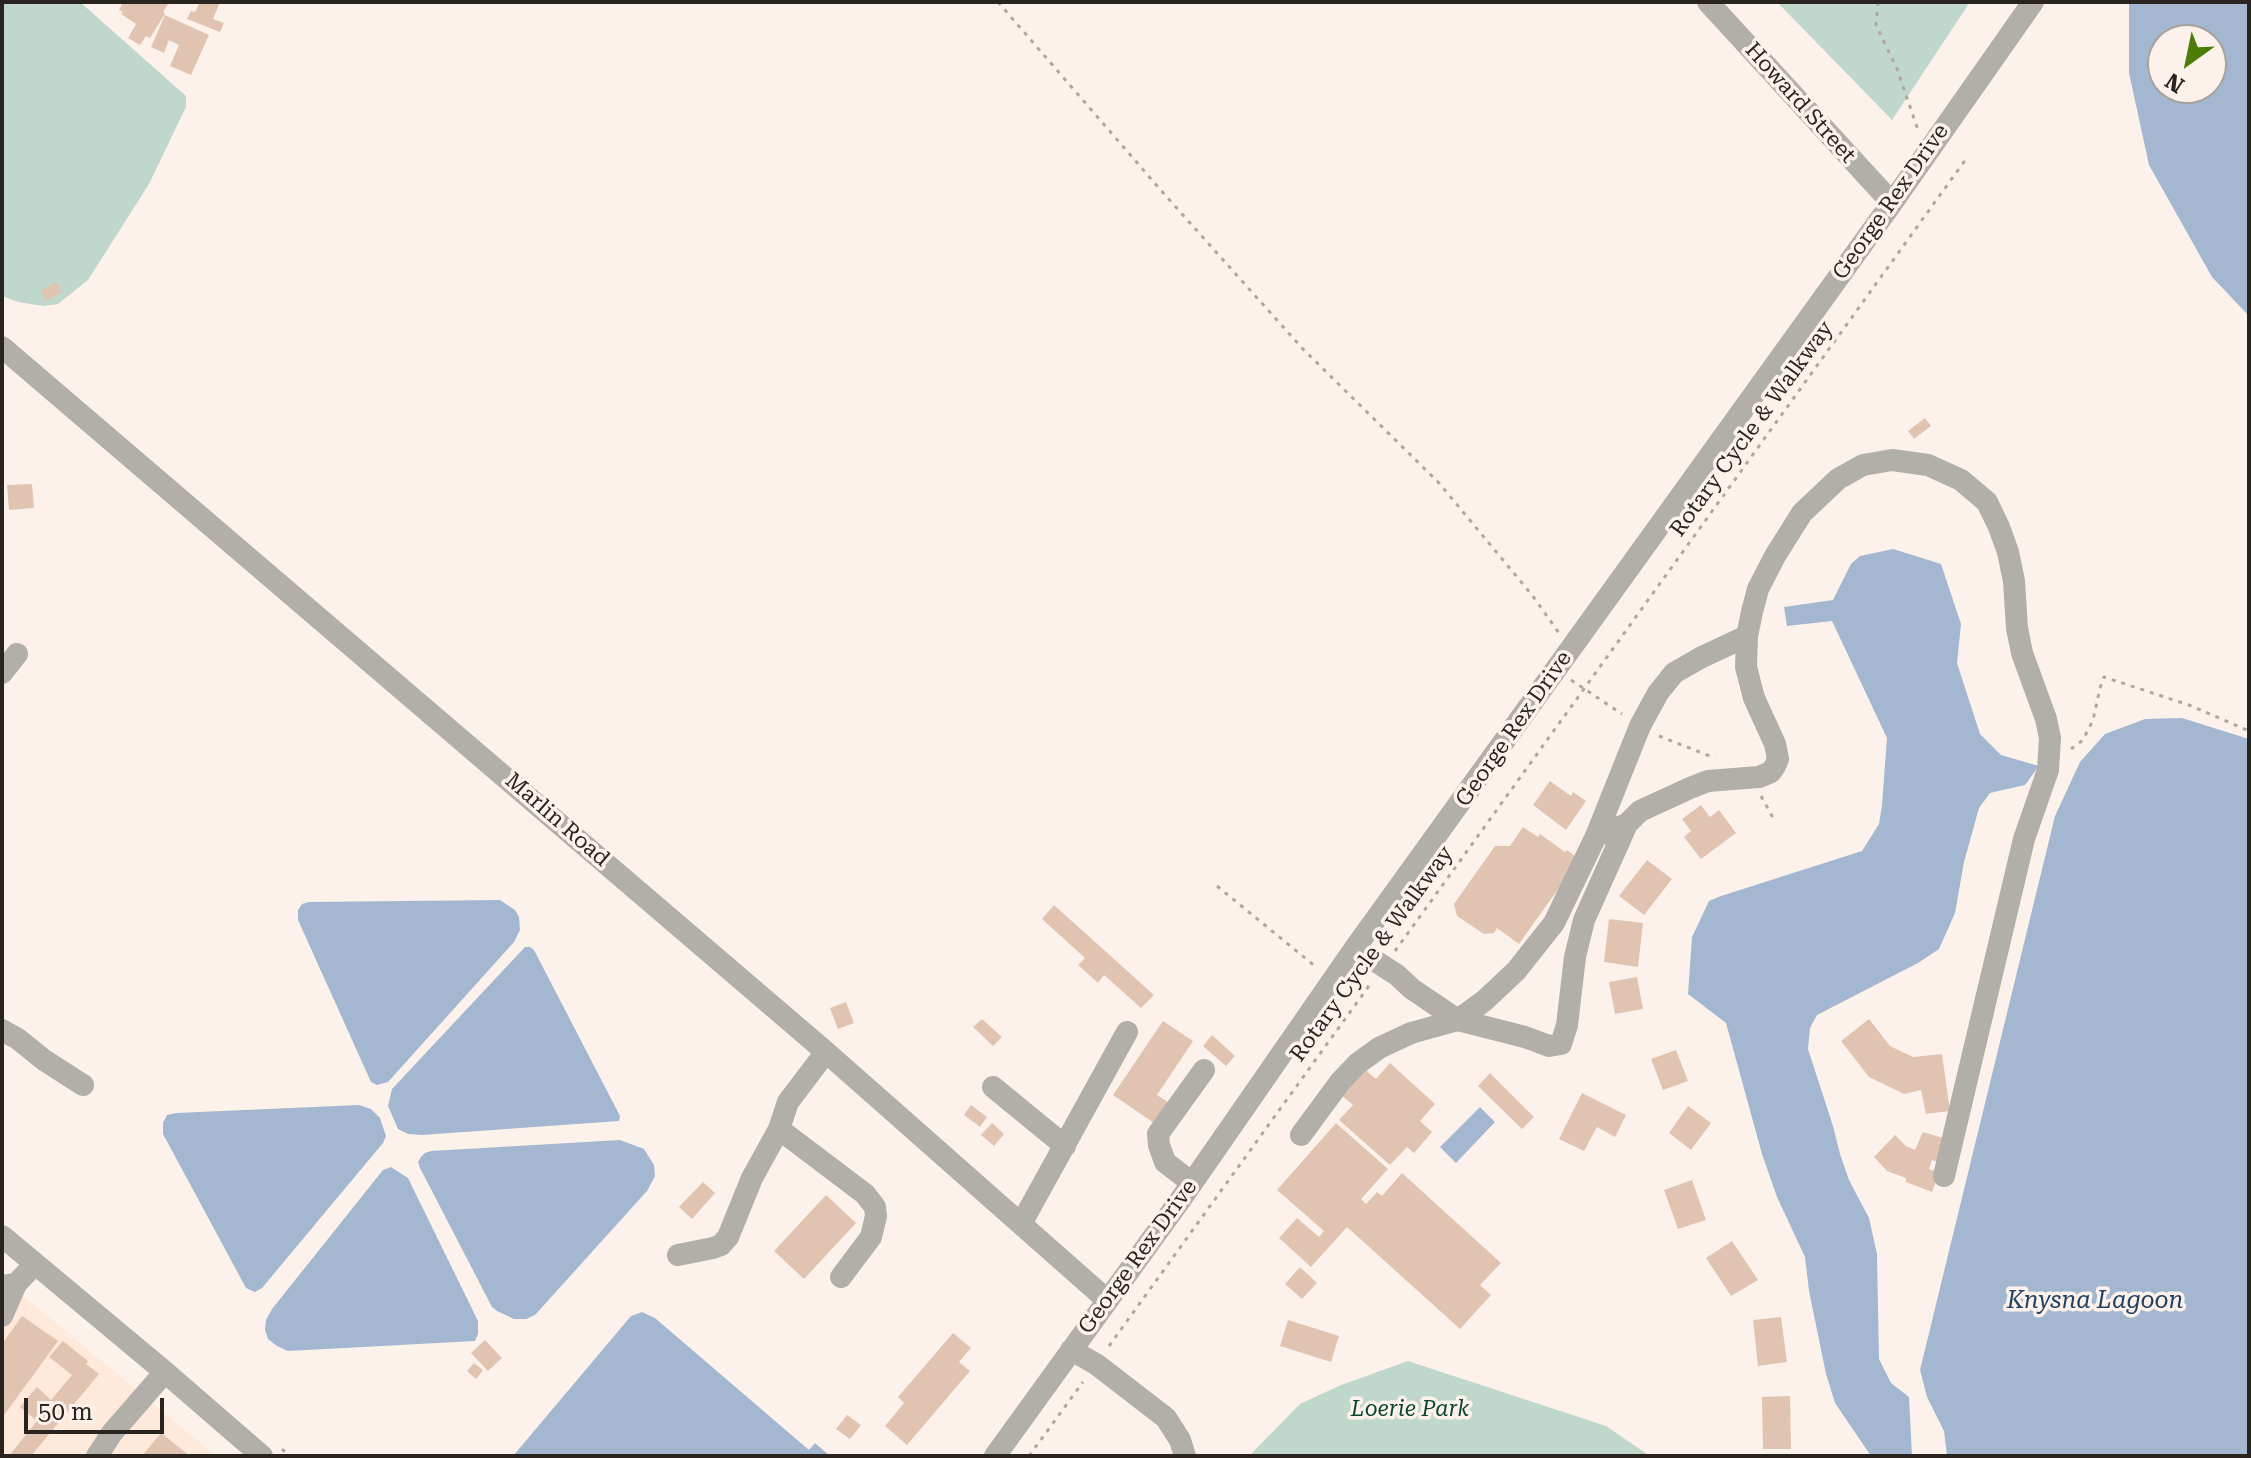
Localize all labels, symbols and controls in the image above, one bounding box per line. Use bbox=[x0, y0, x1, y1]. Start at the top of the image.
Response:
north arrow bbox=[2147, 24, 2227, 104]
street label: Howard Street bbox=[1739, 37, 1861, 169]
text: N bbox=[2161, 68, 2189, 98]
street label: George Rex Drive bbox=[1827, 119, 1955, 285]
street label: Rotary Cycle & Walkway bbox=[1665, 316, 1839, 542]
street label: George Rex Drive bbox=[1450, 646, 1578, 812]
street label: Marlin Road bbox=[500, 768, 614, 872]
street label: Rotary Cycle & Walkway bbox=[1285, 841, 1459, 1067]
street label: George Rex Drive bbox=[1073, 1175, 1203, 1339]
water label: Knysna Lagoon bbox=[2007, 1287, 2183, 1315]
scale bar bbox=[28, 1382, 168, 1432]
park label: Loerie Park bbox=[1351, 1397, 1469, 1423]
text: 50 m bbox=[38, 1398, 93, 1426]

